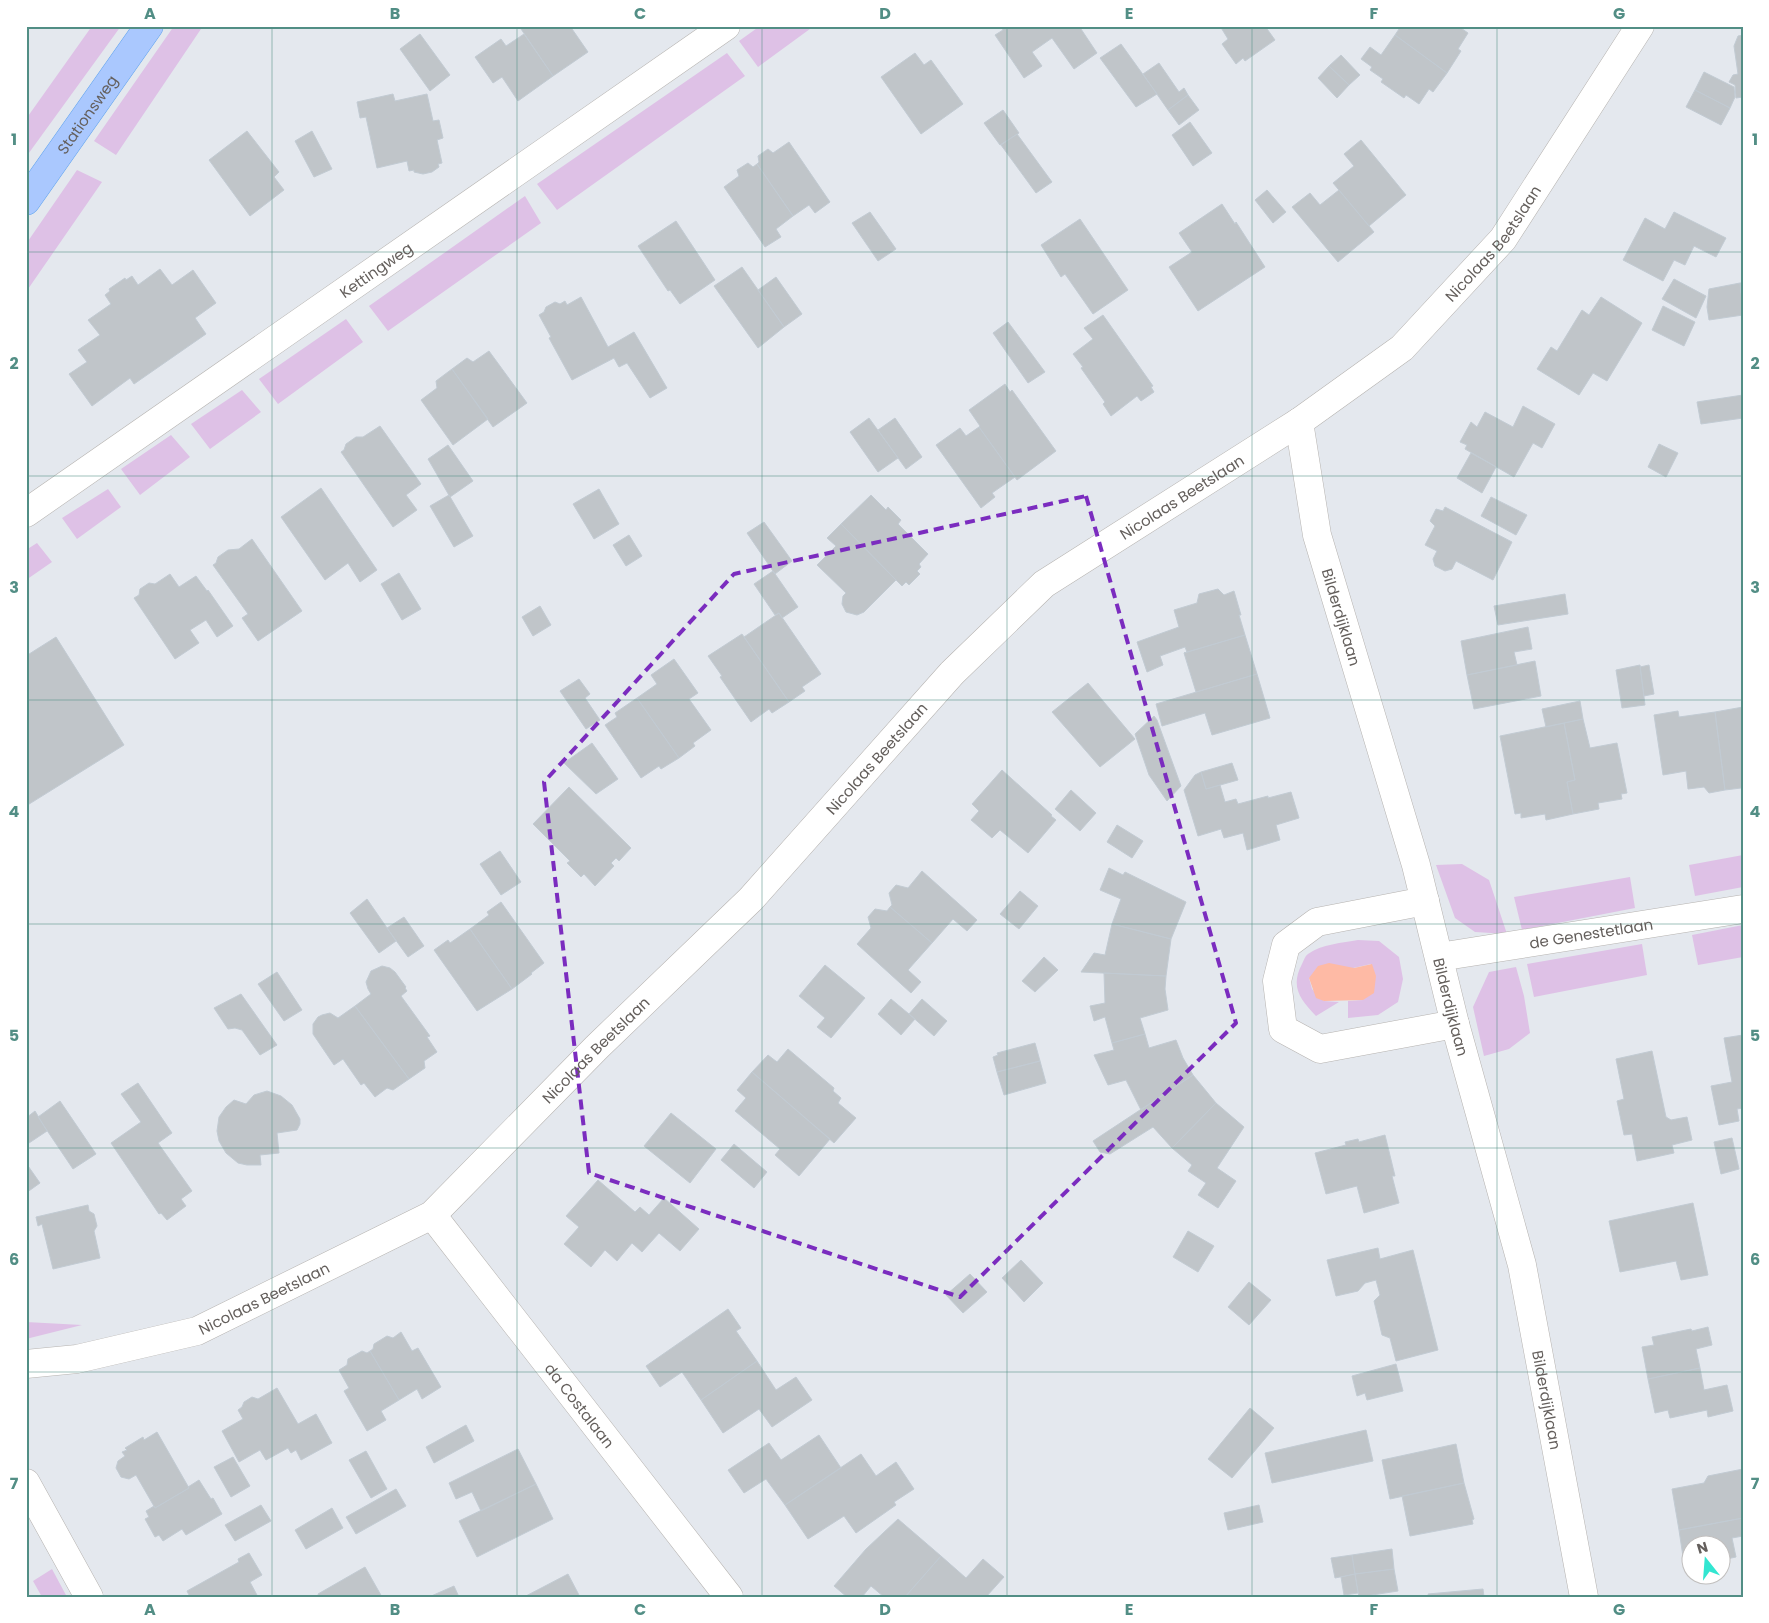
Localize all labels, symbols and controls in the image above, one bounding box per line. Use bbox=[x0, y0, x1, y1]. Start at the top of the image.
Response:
text: A bbox=[144, 2, 156, 25]
text: B bbox=[390, 2, 400, 25]
text: C bbox=[634, 2, 646, 25]
text: D bbox=[879, 2, 891, 25]
text: E bbox=[1125, 2, 1133, 25]
text: F bbox=[1370, 2, 1379, 25]
text: G bbox=[1613, 2, 1625, 25]
street label: Stationsweg bbox=[52, 70, 122, 158]
text: 1 bbox=[11, 128, 17, 151]
text: 1 bbox=[1752, 128, 1758, 151]
street label: Nicolaas Beetslaan bbox=[1440, 181, 1545, 306]
street label: Kettingweg bbox=[335, 237, 416, 302]
text: 2 bbox=[9, 352, 19, 375]
text: 2 bbox=[1750, 352, 1760, 375]
street label: Nicolaas Beetslaan bbox=[1115, 449, 1248, 544]
street label: Bilderdijklaan bbox=[1317, 566, 1366, 668]
text: 3 bbox=[9, 576, 19, 599]
text: 3 bbox=[1750, 576, 1760, 599]
street label: Nicolaas Beetslaan bbox=[821, 698, 932, 819]
text: 4 bbox=[9, 800, 20, 823]
text: 4 bbox=[1750, 800, 1761, 823]
street label: de Genestetlaan bbox=[1528, 913, 1655, 953]
street label: Bilderdijklaan bbox=[1429, 955, 1474, 1058]
street label: Nicolaas Beetslaan bbox=[537, 992, 654, 1108]
text: 5 bbox=[9, 1024, 19, 1047]
text: 5 bbox=[1750, 1024, 1760, 1047]
text: 6 bbox=[9, 1248, 19, 1271]
text: 6 bbox=[1750, 1248, 1760, 1271]
street label: Nicolaas Beetslaan bbox=[195, 1257, 333, 1339]
street label: Bilderdijklaan bbox=[1528, 1348, 1567, 1451]
street label: da Costalaan bbox=[540, 1358, 620, 1452]
text: 7 bbox=[10, 1472, 19, 1495]
text: 7 bbox=[1751, 1472, 1760, 1495]
north arrow bbox=[1682, 1536, 1732, 1586]
text: N bbox=[1694, 1536, 1710, 1559]
text: A bbox=[144, 1598, 156, 1621]
text: B bbox=[390, 1598, 400, 1621]
text: C bbox=[634, 1598, 646, 1621]
text: D bbox=[879, 1598, 891, 1621]
text: E bbox=[1125, 1598, 1133, 1621]
text: F bbox=[1370, 1598, 1379, 1621]
text: G bbox=[1613, 1598, 1625, 1621]

